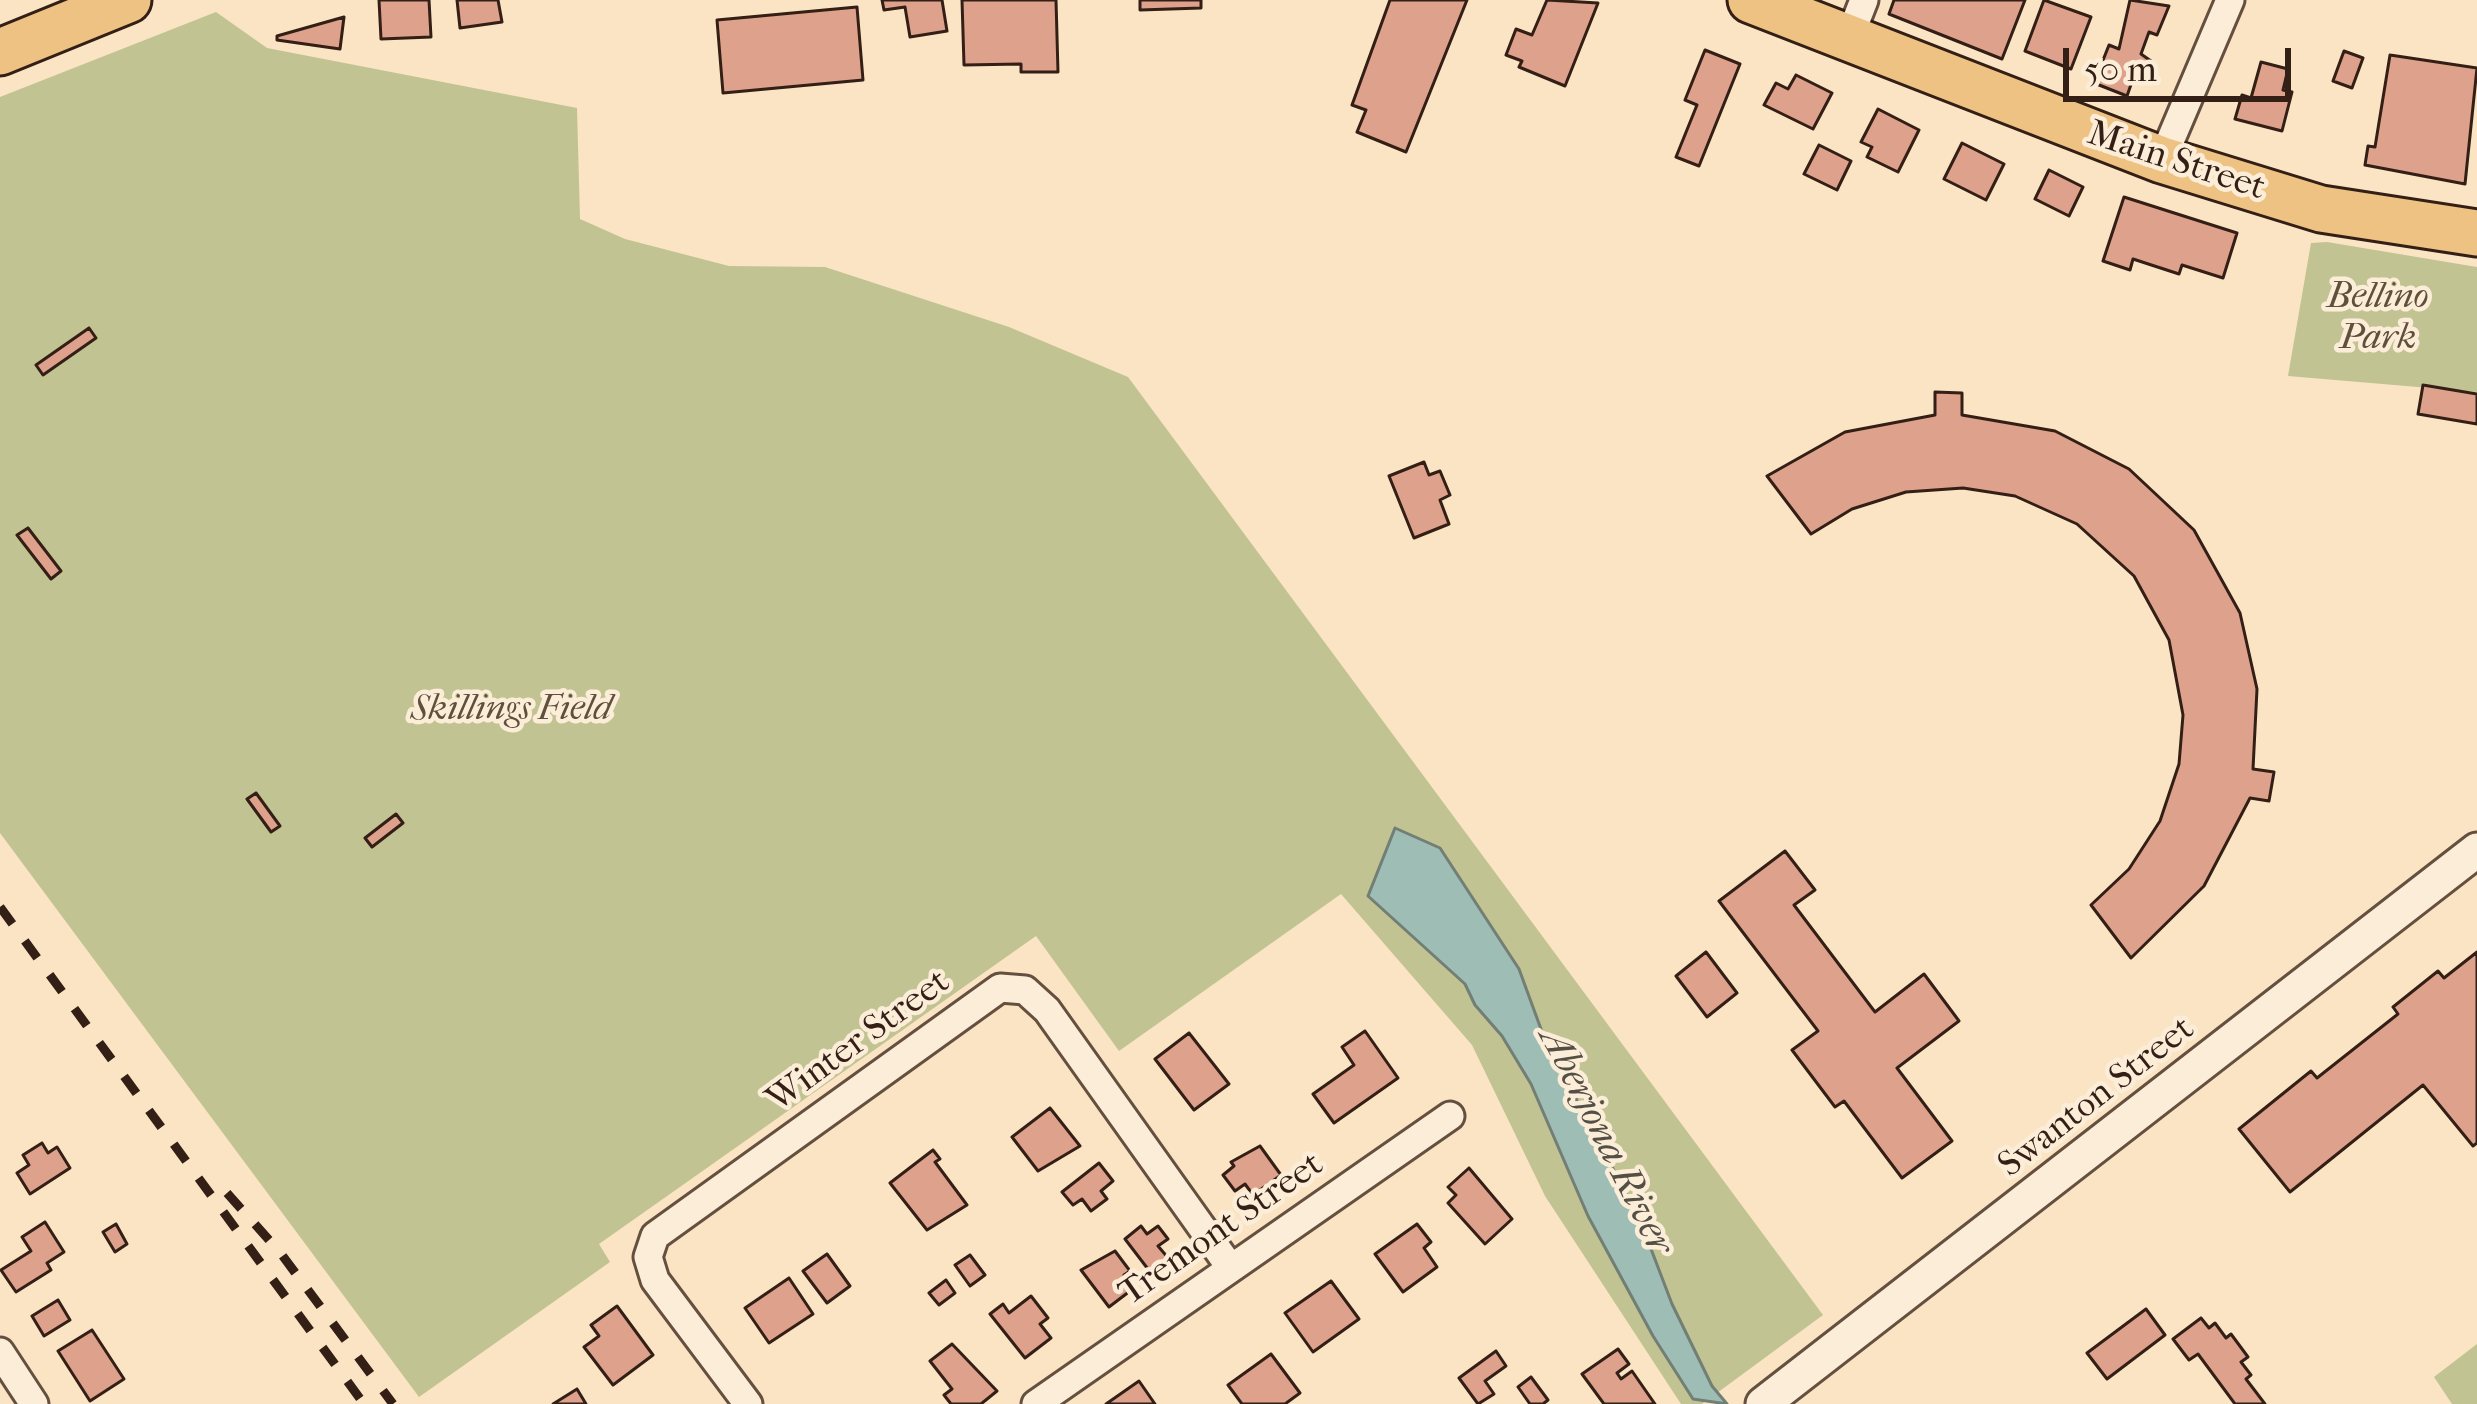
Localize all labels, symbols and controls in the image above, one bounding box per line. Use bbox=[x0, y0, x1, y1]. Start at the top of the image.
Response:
scale bar bbox=[2069, 24, 2297, 98]
text: 50 m bbox=[2084, 48, 2157, 90]
street label: Main Street bbox=[2082, 113, 2270, 211]
park label: Bellino Park bbox=[2327, 276, 2429, 361]
park label: Skillings Field bbox=[411, 688, 611, 732]
street label: Winter Street bbox=[759, 961, 959, 1123]
street label: Swanton Street bbox=[1991, 1008, 2203, 1188]
water label: Aberjona River bbox=[1528, 1021, 1682, 1263]
street label: Tremont Street bbox=[1112, 1144, 1332, 1316]

